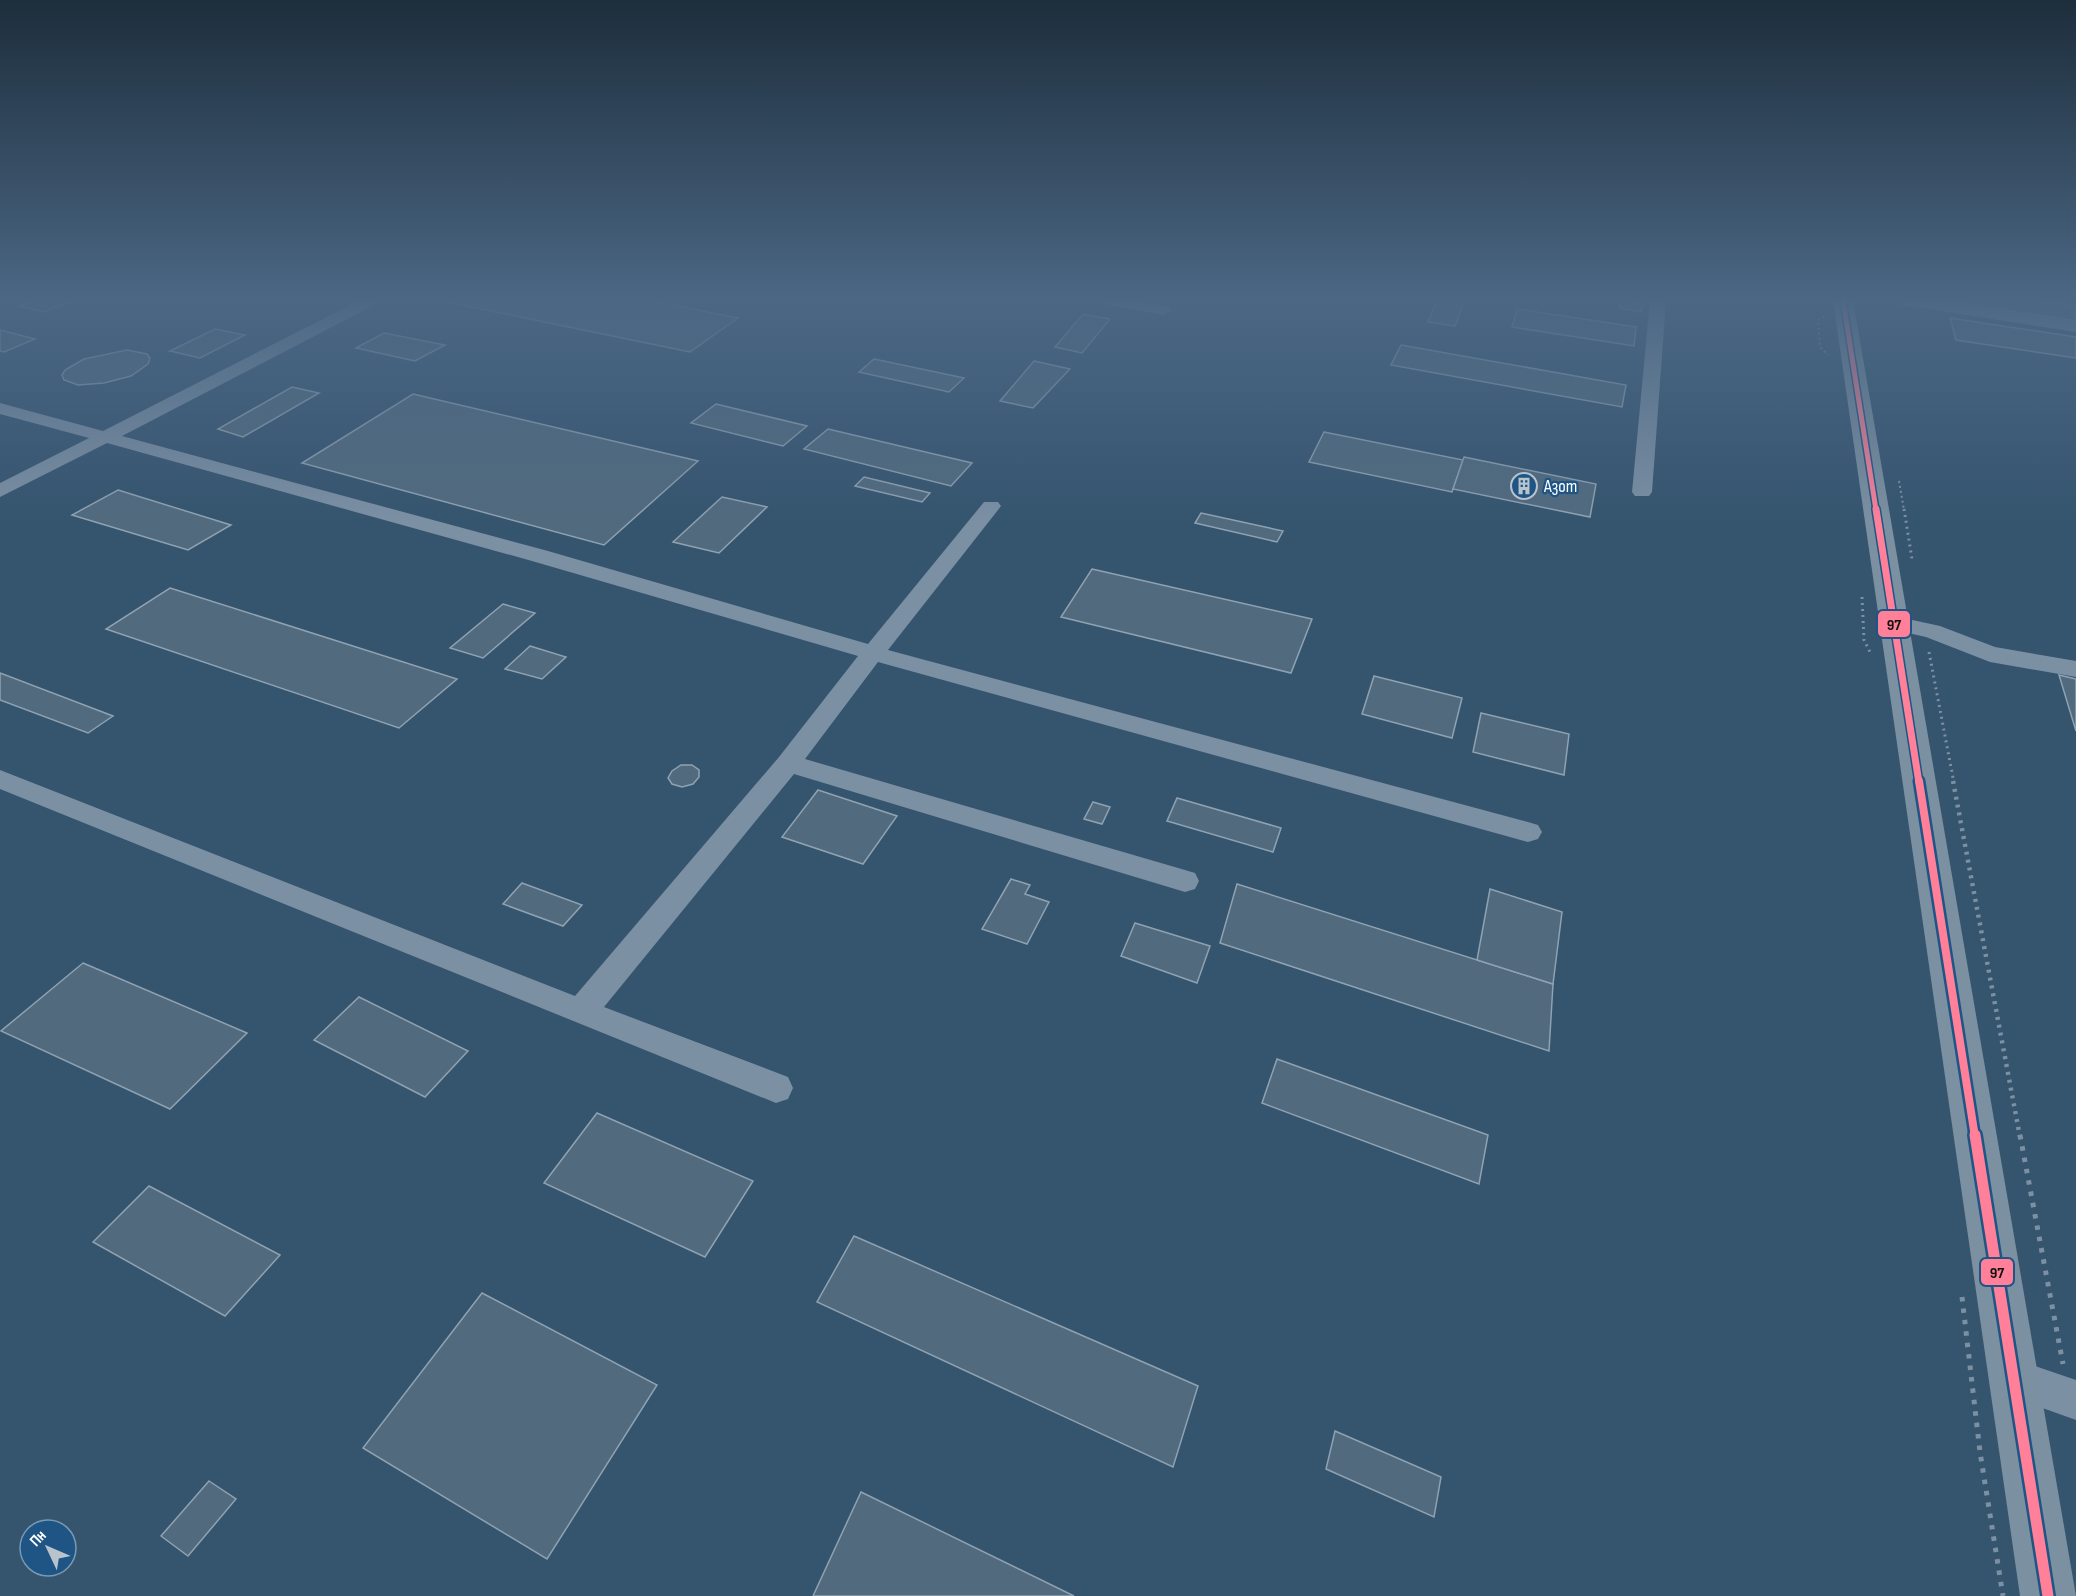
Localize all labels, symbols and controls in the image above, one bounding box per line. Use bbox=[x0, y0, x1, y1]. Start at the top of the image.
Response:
building icon: Азот bbox=[1509, 471, 1539, 501]
place label: Азот bbox=[1543, 476, 1577, 497]
line badge: 97 bbox=[1877, 610, 1911, 638]
text: 97 bbox=[1887, 616, 1901, 635]
line badge: 97 bbox=[1980, 1258, 2014, 1286]
text: 97 bbox=[1990, 1264, 2004, 1283]
north arrow bbox=[18, 1518, 78, 1578]
text: Пн bbox=[26, 1526, 51, 1551]

